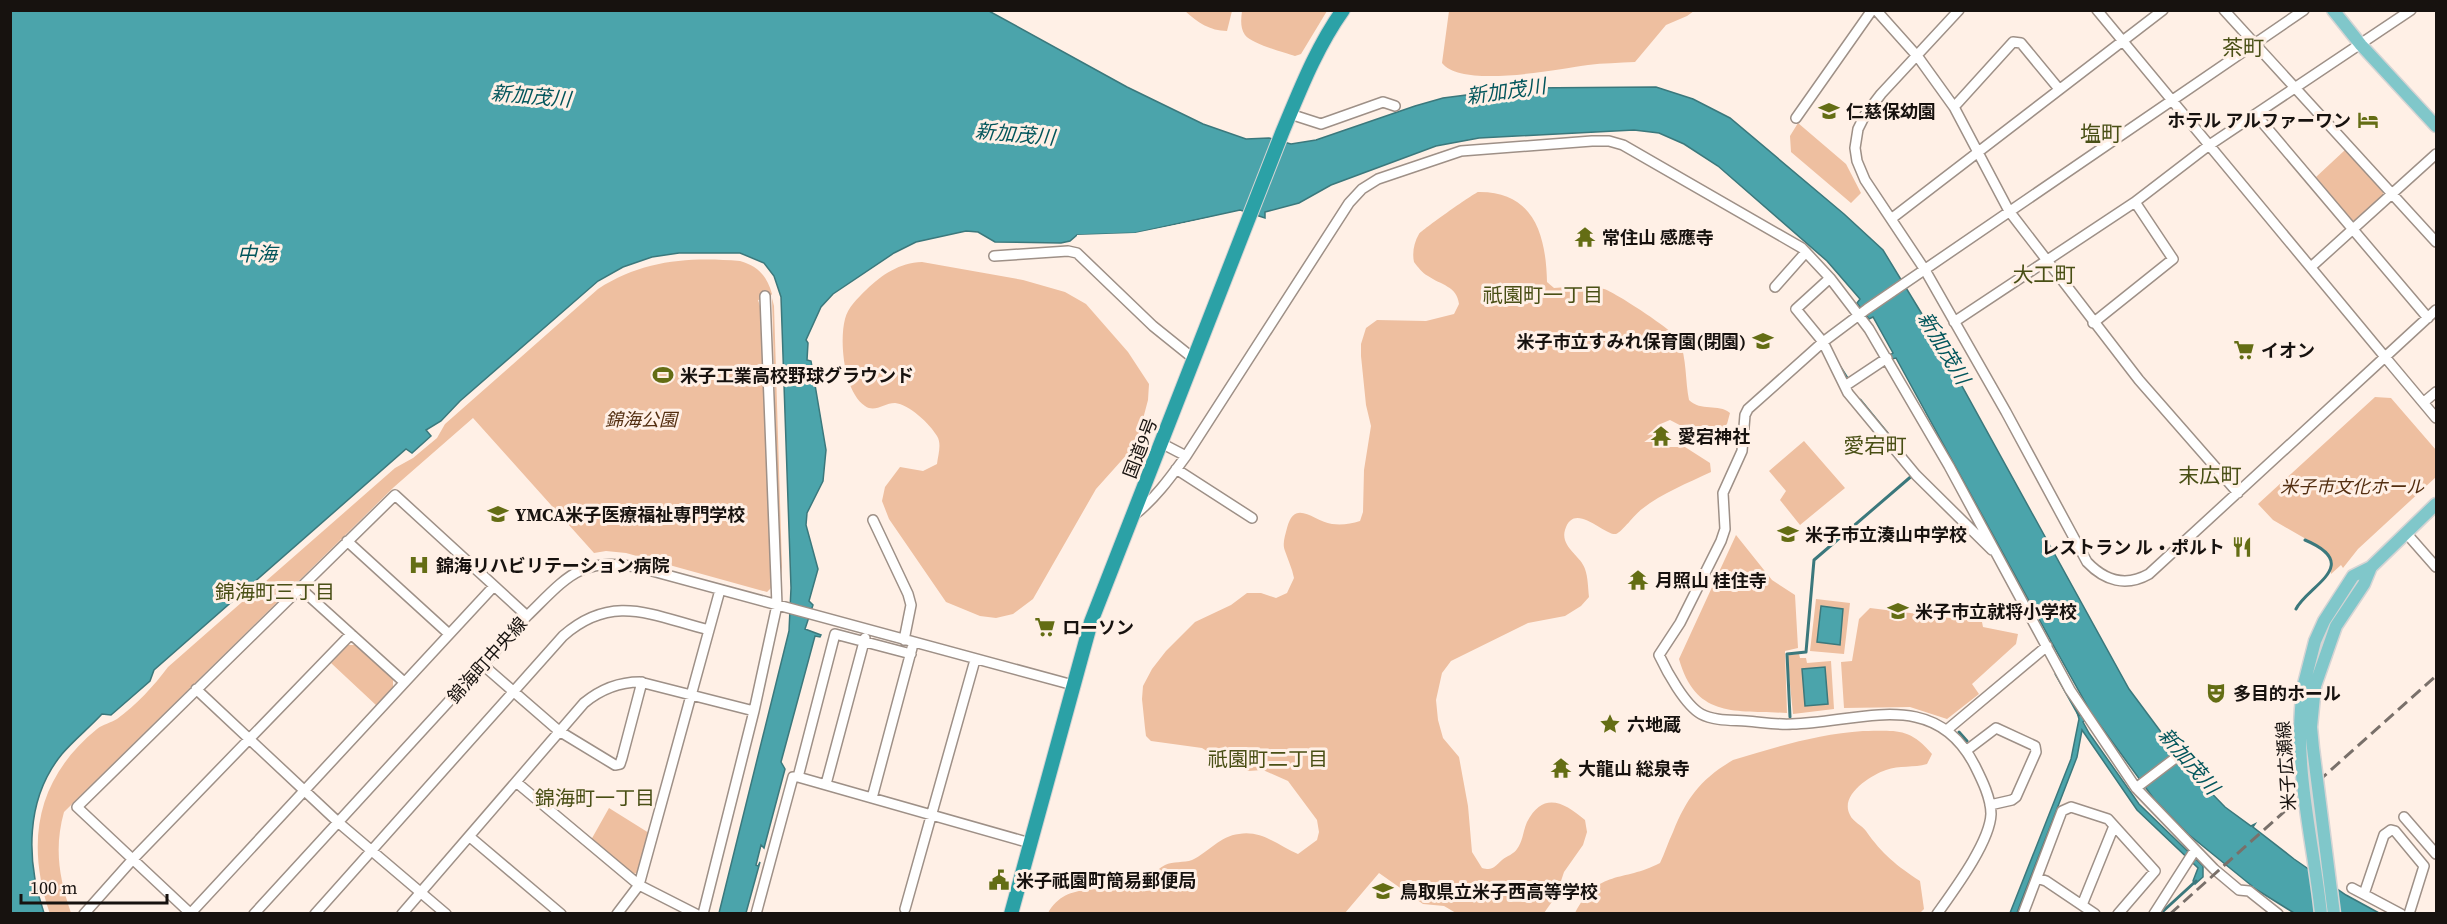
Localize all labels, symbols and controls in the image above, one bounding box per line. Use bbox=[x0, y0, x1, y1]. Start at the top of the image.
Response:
district label: 茶町 bbox=[2222, 33, 2264, 62]
water label: 新加茂川 bbox=[1464, 71, 1550, 110]
water label: 新加茂川 bbox=[490, 79, 574, 114]
school or university icon: 仁慈保幼園 bbox=[1817, 99, 1841, 123]
place label: 仁慈保幼園 bbox=[1846, 99, 1936, 124]
place label: ホテル アルファーワン bbox=[2167, 108, 2351, 133]
hotel icon: ホテル アルファーワン bbox=[2356, 108, 2380, 132]
water label: 新加茂川 bbox=[974, 117, 1058, 152]
district label: 塩町 bbox=[2080, 119, 2122, 148]
temple icon: 常住山 感應寺 bbox=[1573, 225, 1597, 249]
place label: 常住山 感應寺 bbox=[1602, 225, 1714, 250]
water label: 中海 bbox=[237, 240, 280, 268]
district label: 大工町 bbox=[2013, 260, 2076, 289]
district label: 祇園町一丁目 bbox=[1483, 281, 1603, 309]
water label: 新加茂川 bbox=[1911, 307, 1978, 391]
place label: 米子市立すみれ保育園(閉園) bbox=[1516, 329, 1746, 354]
school or university icon: 米子市立すみれ保育園(閉園) bbox=[1751, 329, 1775, 353]
supermarket icon: イオン bbox=[2232, 338, 2256, 362]
place label: イオン bbox=[2261, 338, 2315, 363]
sports icon: 米子工業高校野球グラウンド bbox=[651, 363, 675, 387]
place label: 米子工業高校野球グラウンド bbox=[680, 363, 914, 388]
park label: 錦海公園 bbox=[605, 407, 680, 432]
street label: 国道9号 bbox=[1117, 414, 1163, 482]
temple icon: 愛宕神社 bbox=[1649, 424, 1673, 448]
place label: 愛宕神社 bbox=[1678, 424, 1750, 449]
district label: 愛宕町 bbox=[1844, 431, 1907, 460]
district label: 末広町 bbox=[2179, 461, 2242, 490]
park label: 米子市文化ホール bbox=[2280, 474, 2425, 499]
school or university icon: YMCA米子医療福祉専門学校 bbox=[486, 502, 510, 526]
place label: YMCA米子医療福祉専門学校 bbox=[515, 502, 745, 527]
school or university icon: 米子市立湊山中学校 bbox=[1776, 522, 1800, 546]
place label: 米子市立湊山中学校 bbox=[1805, 522, 1967, 547]
place label: レストラン ル・ポルト bbox=[2041, 535, 2225, 560]
restaurant icon: レストラン ル・ポルト bbox=[2230, 535, 2254, 559]
hospital icon: 錦海リハビリテーション病院 bbox=[407, 553, 431, 577]
place label: 錦海リハビリテーション病院 bbox=[436, 553, 670, 578]
temple icon: 月照山 桂住寺 bbox=[1626, 568, 1650, 592]
place label: 月照山 桂住寺 bbox=[1655, 568, 1767, 593]
district label: 錦海町三丁目 bbox=[215, 578, 335, 606]
school or university icon: 米子市立就将小学校 bbox=[1886, 599, 1910, 623]
place label: 米子市立就将小学校 bbox=[1915, 599, 2077, 624]
street label: 錦海町中央線 bbox=[442, 612, 532, 708]
supermarket icon: ローソン bbox=[1033, 615, 1057, 639]
place label: ローソン bbox=[1062, 615, 1134, 640]
theatre icon: 多目的ホール bbox=[2204, 681, 2228, 705]
place label: 多目的ホール bbox=[2233, 681, 2341, 706]
place icon: 六地蔵 bbox=[1598, 712, 1622, 736]
place label: 六地蔵 bbox=[1627, 712, 1681, 737]
street label: 米子広瀬線 bbox=[2270, 720, 2302, 812]
water label: 新加茂川 bbox=[2152, 722, 2227, 802]
district label: 祇園町二丁目 bbox=[1208, 745, 1328, 773]
temple icon: 大龍山 総泉寺 bbox=[1549, 756, 1573, 780]
place label: 大龍山 総泉寺 bbox=[1578, 756, 1690, 781]
district label: 錦海町一丁目 bbox=[535, 784, 655, 812]
scale bar bbox=[21, 867, 166, 905]
public building icon: 米子祇園町簡易郵便局 bbox=[987, 868, 1011, 892]
place label: 米子祇園町簡易郵便局 bbox=[1016, 868, 1196, 893]
text: 100 m bbox=[30, 875, 77, 900]
school or university icon: 鳥取県立米子西高等学校 bbox=[1371, 879, 1395, 903]
place label: 鳥取県立米子西高等学校 bbox=[1400, 879, 1598, 904]

